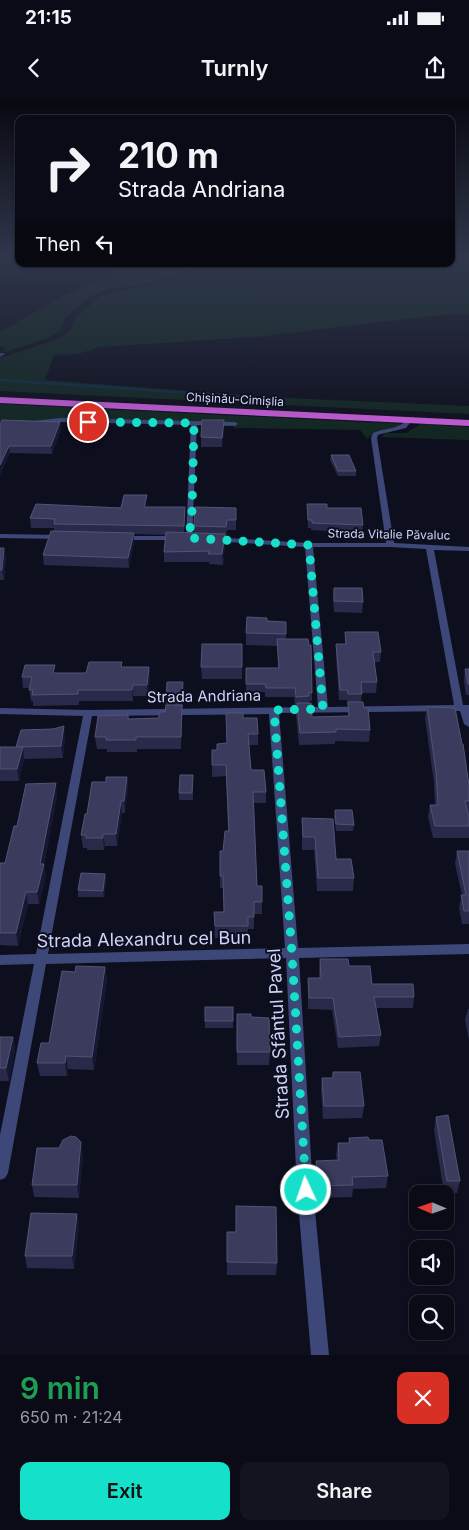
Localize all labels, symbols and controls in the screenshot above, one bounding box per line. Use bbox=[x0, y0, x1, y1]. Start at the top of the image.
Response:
text: 21:15 bbox=[25, 6, 72, 29]
icon: back bbox=[20, 54, 48, 82]
icon: share bbox=[421, 54, 449, 82]
text: Turnly bbox=[201, 55, 268, 81]
text: 210 m bbox=[118, 134, 219, 176]
icon: right bbox=[35, 135, 100, 200]
text: Strada Andriana bbox=[118, 176, 285, 202]
icon: left bbox=[91, 230, 119, 258]
text: Then bbox=[35, 233, 81, 256]
street label: Chișinău-Cimișlia bbox=[186, 389, 284, 409]
pin bbox=[67, 401, 109, 443]
icon: arrive bbox=[74, 408, 102, 436]
street label: Strada Vitalie Păvaluc bbox=[327, 525, 451, 543]
street label: Strada Andriana bbox=[147, 686, 261, 706]
street label: Strada Alexandru cel Bun bbox=[36, 927, 252, 951]
street label: Strada Sfântul Pavel bbox=[263, 948, 293, 1120]
position arrow bbox=[279, 1163, 331, 1215]
north arrow bbox=[409, 1185, 454, 1230]
map controls bbox=[409, 1185, 454, 1340]
button: sound bbox=[409, 1240, 454, 1285]
button: search bbox=[409, 1295, 454, 1340]
text: 9 min bbox=[20, 1370, 100, 1406]
button: close bbox=[397, 1372, 449, 1424]
text: 650 m · 21:24 bbox=[20, 1407, 123, 1427]
button: Exit bbox=[20, 1462, 230, 1520]
button: Share bbox=[240, 1462, 449, 1520]

